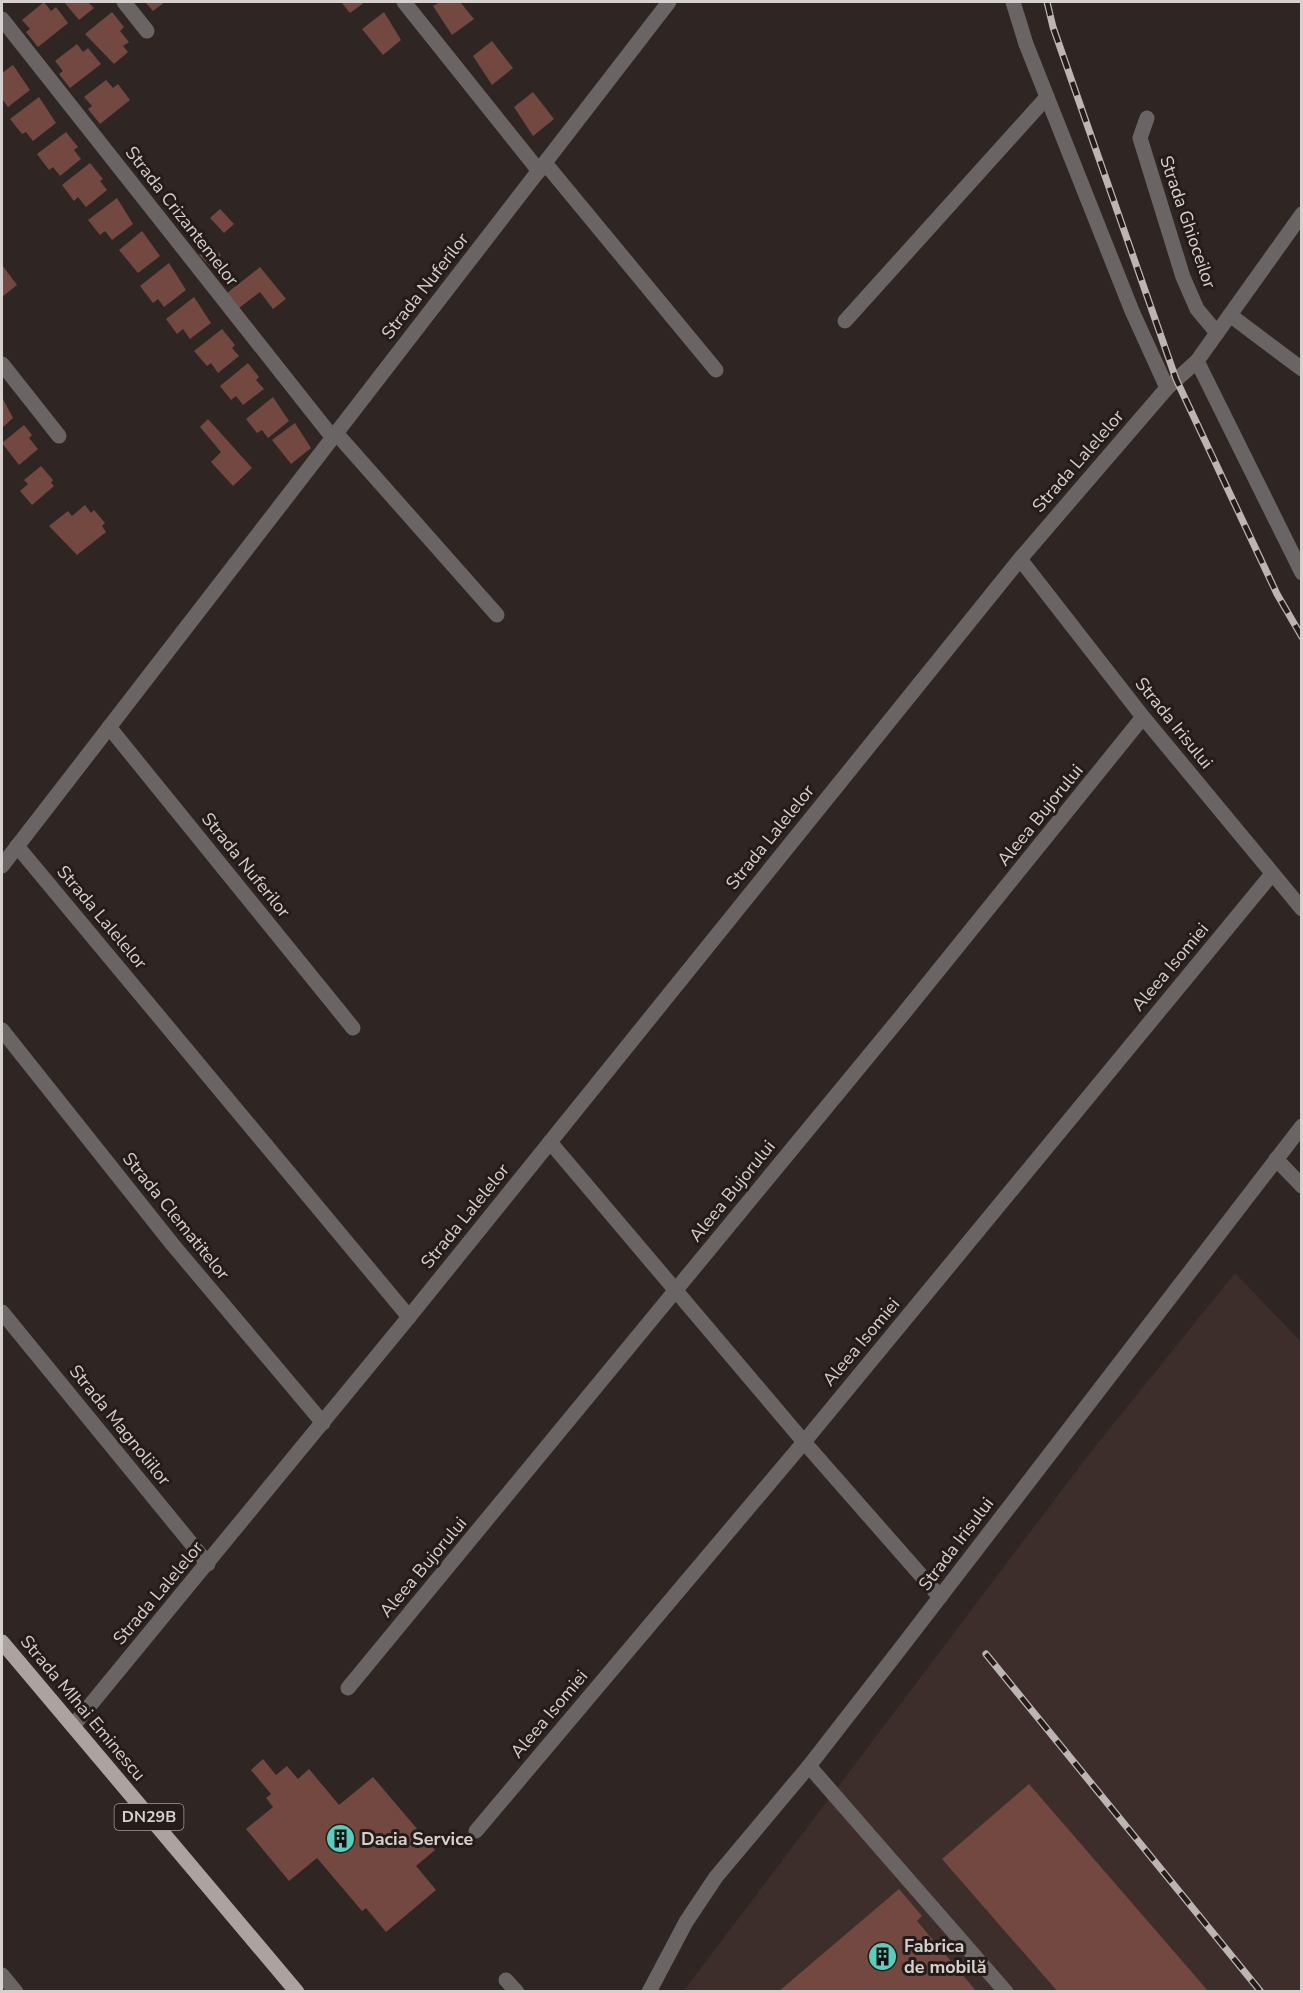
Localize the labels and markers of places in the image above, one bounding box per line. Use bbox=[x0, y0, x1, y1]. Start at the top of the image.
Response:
building icon: Dacia Service bbox=[324, 1823, 356, 1855]
place label: Dacia Service bbox=[361, 1827, 473, 1851]
place label: Fabrica de mobilă bbox=[904, 1934, 987, 1979]
building icon: Fabrica de mobilă bbox=[867, 1940, 899, 1972]

